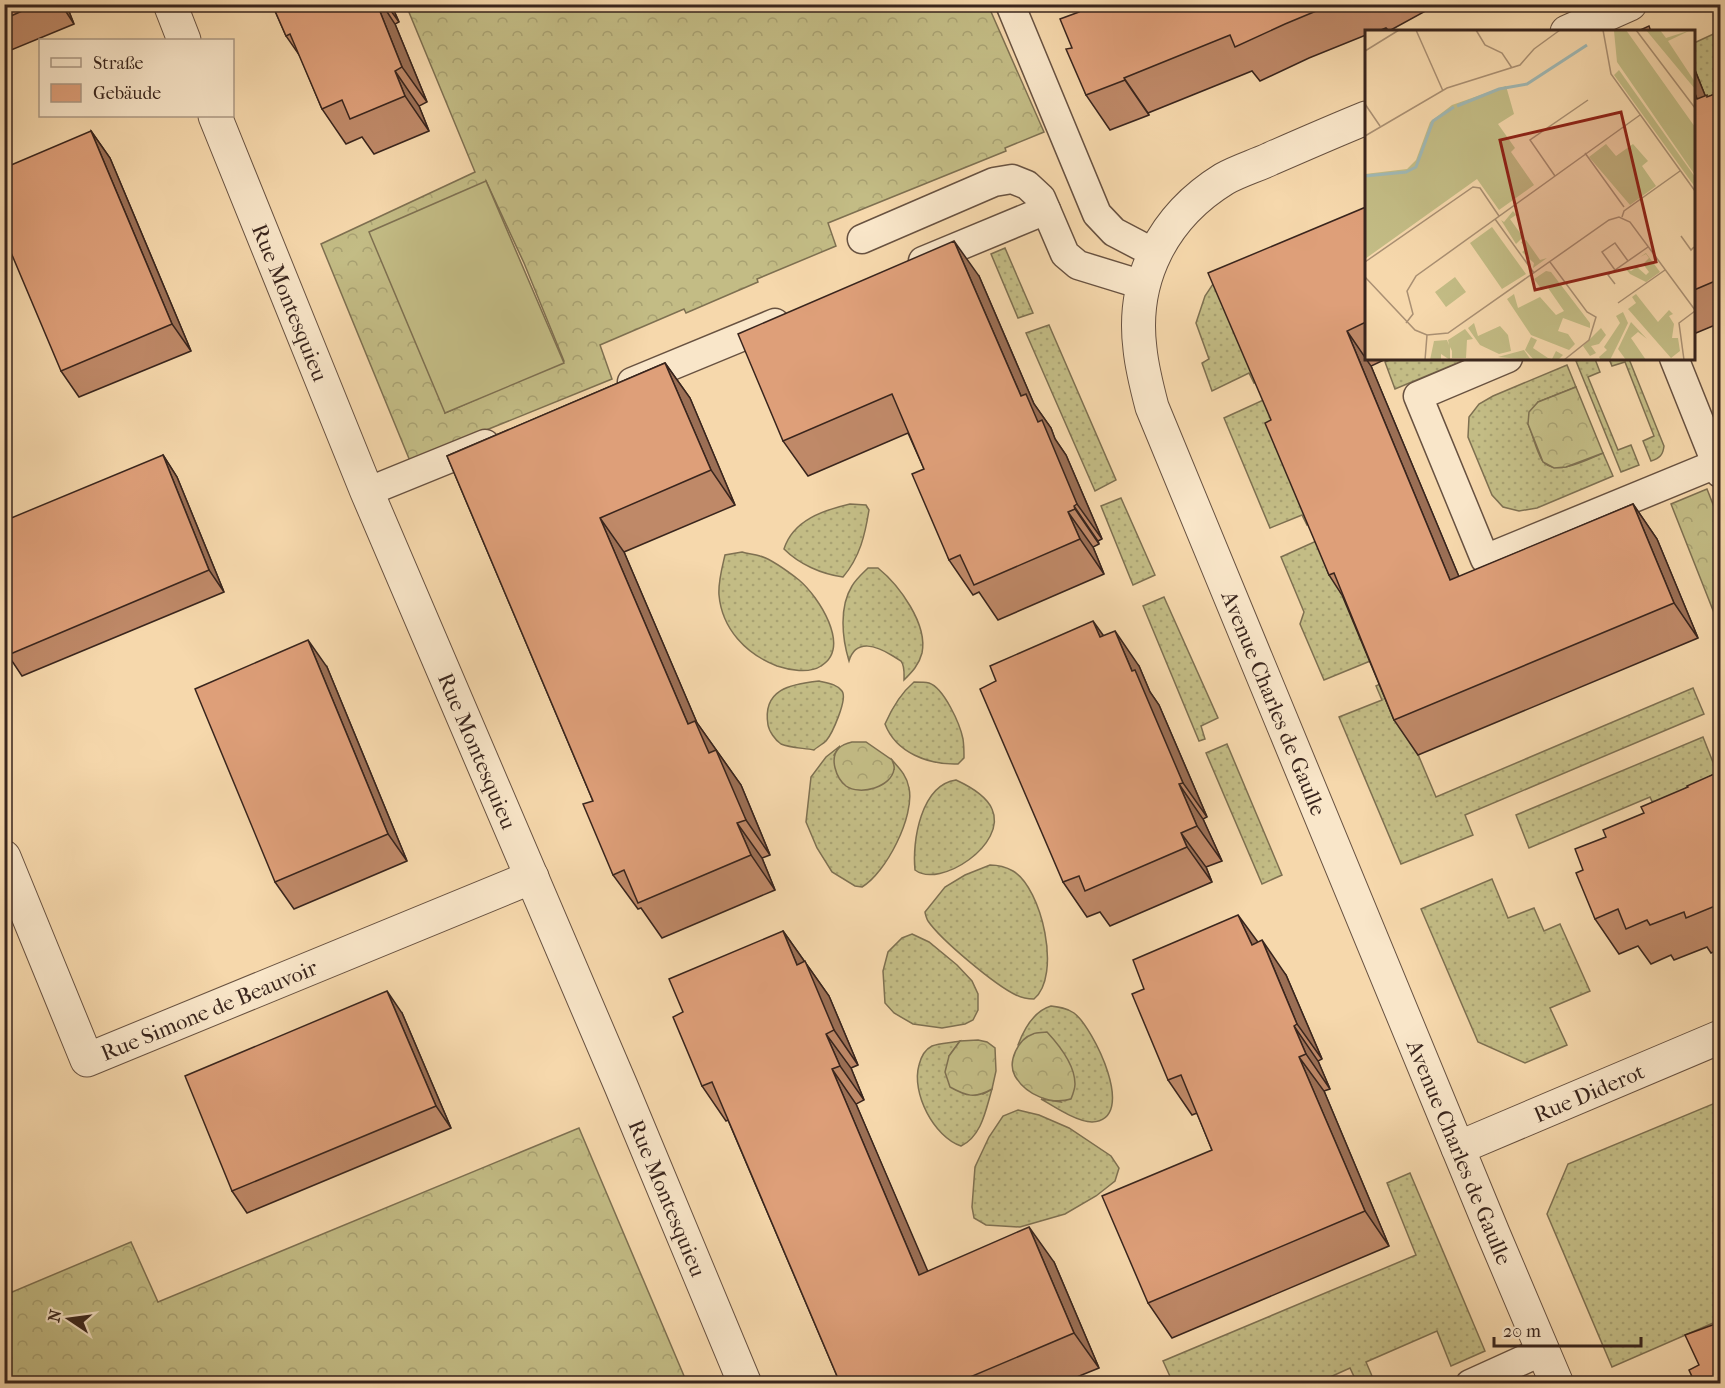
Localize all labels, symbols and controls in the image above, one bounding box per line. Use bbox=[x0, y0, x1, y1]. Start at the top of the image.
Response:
inset map bbox=[1365, 30, 1695, 360]
legend bbox=[39, 39, 234, 117]
text: Straße bbox=[93, 53, 144, 74]
text: Gebäude bbox=[93, 83, 161, 104]
street label: Rue Montesquieu bbox=[246, 220, 333, 386]
street label: Avenue Charles de Gaulle bbox=[1215, 586, 1331, 820]
street label: Rue Montesquieu bbox=[432, 669, 522, 834]
street label: Rue Simone de Beauvoir bbox=[97, 955, 322, 1067]
street label: Avenue Charles de Gaulle bbox=[1400, 1036, 1517, 1269]
street label: Rue Diderot bbox=[1530, 1059, 1649, 1128]
street label: Rue Montesquieu bbox=[623, 1116, 711, 1281]
north arrow bbox=[39, 1289, 99, 1349]
text: N bbox=[44, 1307, 66, 1324]
scale bar bbox=[1494, 1310, 1641, 1348]
text: 20 m bbox=[1503, 1321, 1541, 1342]

